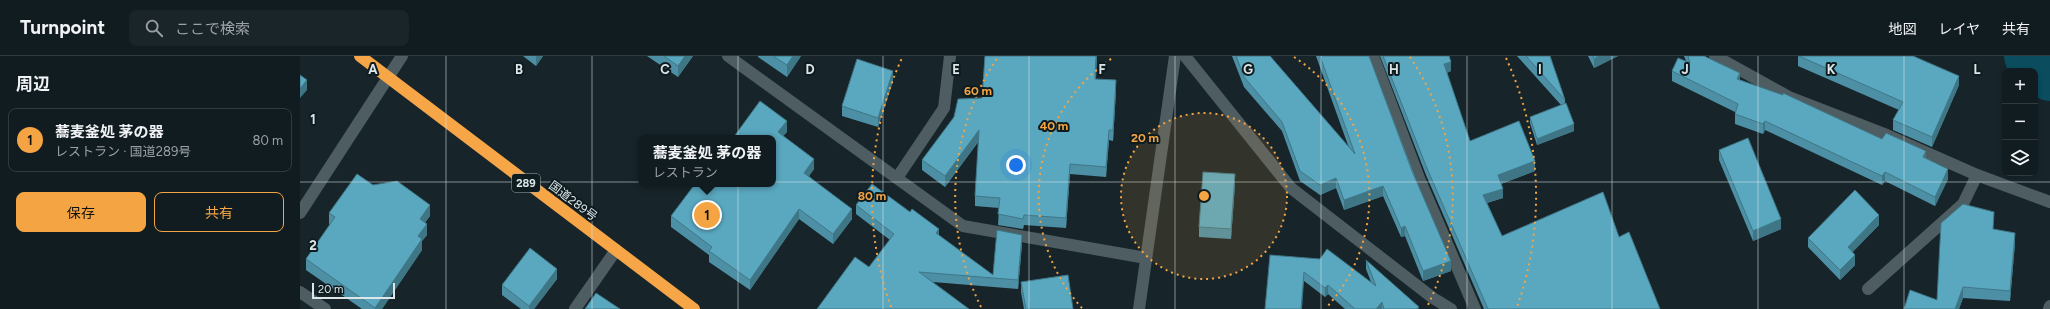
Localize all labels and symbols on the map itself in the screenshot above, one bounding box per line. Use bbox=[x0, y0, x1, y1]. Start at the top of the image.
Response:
text: A bbox=[368, 62, 378, 77]
text: B bbox=[515, 62, 523, 77]
text: C bbox=[660, 62, 670, 77]
text: D bbox=[805, 62, 815, 77]
text: E bbox=[952, 62, 960, 77]
text: F bbox=[1098, 62, 1106, 77]
text: G bbox=[1243, 62, 1253, 77]
text: H bbox=[1389, 62, 1399, 77]
text: I bbox=[1538, 62, 1542, 77]
text: J bbox=[1681, 62, 1689, 77]
text: K bbox=[1827, 62, 1836, 77]
text: L bbox=[1974, 62, 1981, 77]
text: 60 m bbox=[964, 84, 992, 98]
text: 1 bbox=[310, 112, 316, 127]
text: 40 m bbox=[1040, 119, 1068, 133]
text: 20 m bbox=[1131, 131, 1159, 145]
your location bbox=[1006, 155, 1026, 175]
road number: 289 bbox=[512, 174, 540, 192]
street label: 国道289号 bbox=[546, 178, 600, 224]
text: 80 m bbox=[858, 189, 886, 203]
centre of rings bbox=[1197, 189, 1211, 203]
pin: 1 bbox=[694, 200, 720, 230]
text: 2 bbox=[309, 238, 317, 253]
scale bar bbox=[312, 281, 395, 300]

